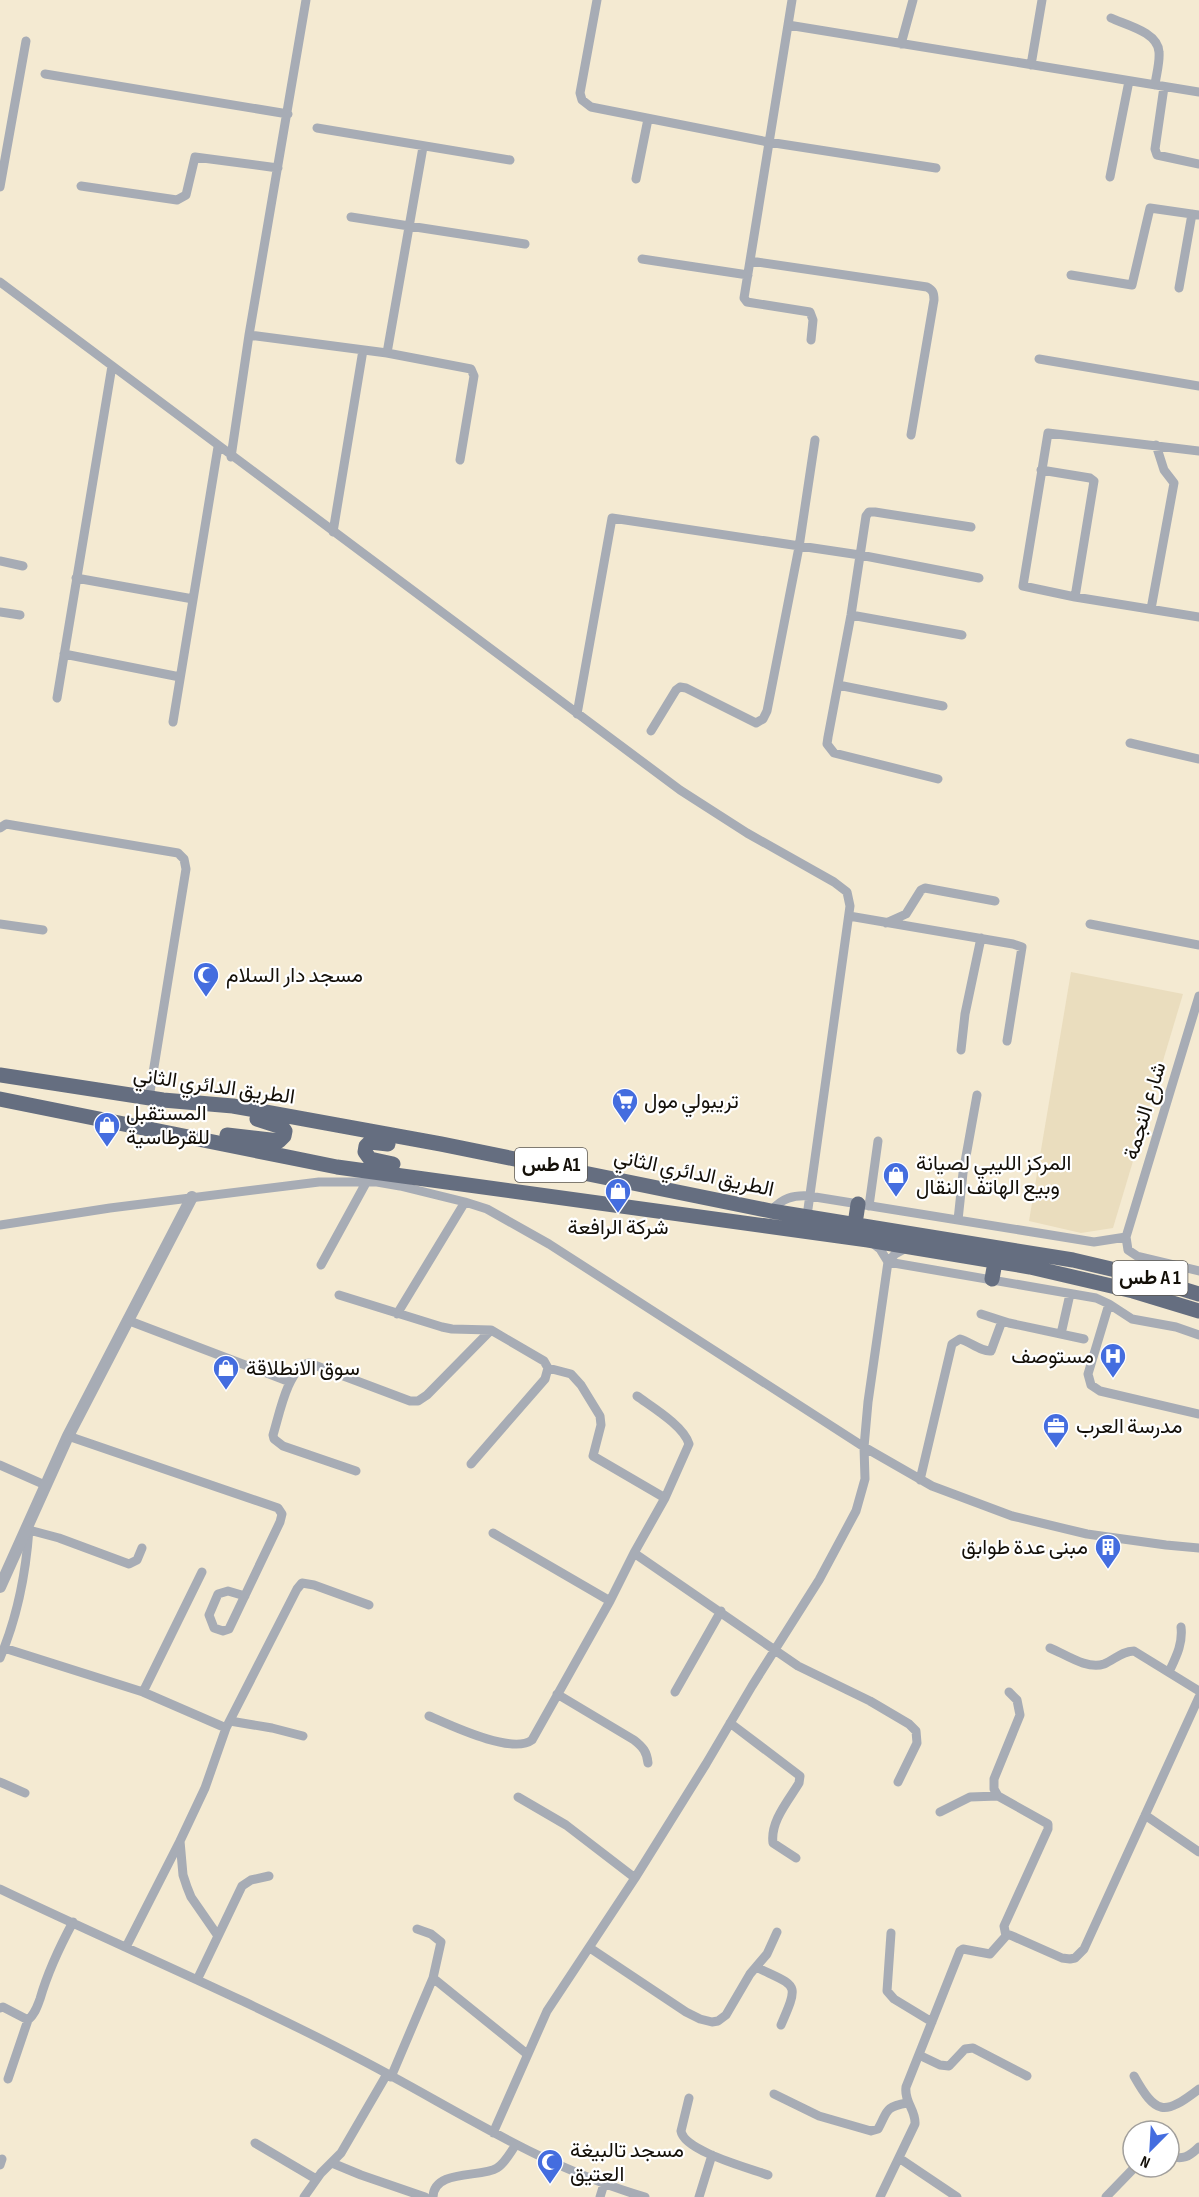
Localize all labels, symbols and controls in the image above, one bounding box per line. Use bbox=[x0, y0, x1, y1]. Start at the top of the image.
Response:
mosque icon: مسجد دار السلام bbox=[191, 960, 221, 998]
place label: مسجد دار السلام bbox=[226, 963, 363, 989]
street label: شارع النجمة bbox=[1118, 1059, 1173, 1163]
street label: الطريق الدائري الثاني bbox=[131, 1062, 296, 1114]
supermarket icon: تريبولي مول bbox=[610, 1086, 640, 1124]
place label: تريبولي مول bbox=[644, 1089, 739, 1118]
place label: المستقبل للقرطاسية bbox=[126, 1101, 210, 1150]
shop icon: المستقبل للقرطاسية bbox=[92, 1110, 122, 1148]
street label: الطريق الدائري الثاني bbox=[611, 1144, 776, 1206]
road number: طس A1 bbox=[515, 1148, 587, 1182]
place label: المركز الليبي لصيانة وبيع الهاتف النقال bbox=[916, 1151, 1071, 1201]
shop icon: المركز الليبي لصيانة وبيع الهاتف النقال bbox=[881, 1160, 911, 1198]
shop icon: شركة الرافعة bbox=[603, 1176, 633, 1214]
place label: شركة الرافعة bbox=[567, 1215, 669, 1240]
road number: طس A 1 bbox=[1112, 1261, 1188, 1295]
hospital icon: مستوصف bbox=[1098, 1341, 1128, 1379]
place label: مستوصف bbox=[1011, 1344, 1094, 1369]
shop icon: سوق الانطلاقة bbox=[211, 1353, 241, 1391]
place label: سوق الانطلاقة bbox=[246, 1356, 360, 1381]
office icon: مدرسة العرب bbox=[1041, 1411, 1071, 1449]
place label: مدرسة العرب bbox=[1076, 1414, 1182, 1439]
building icon: مبنى عدة طوابق bbox=[1093, 1532, 1123, 1570]
place label: مبنى عدة طوابق bbox=[961, 1535, 1088, 1560]
north arrow bbox=[1121, 2119, 1181, 2179]
place label: مسجد تالبيغة العتيق bbox=[570, 2138, 684, 2187]
mosque icon: مسجد تالبيغة العتيق bbox=[535, 2147, 565, 2185]
text: N bbox=[1138, 2151, 1153, 2172]

